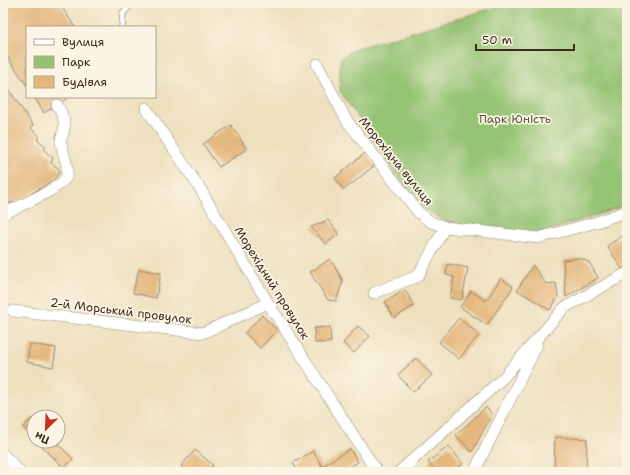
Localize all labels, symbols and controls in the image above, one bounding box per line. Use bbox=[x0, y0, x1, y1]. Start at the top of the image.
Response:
legend bbox=[26, 26, 156, 98]
scale bar bbox=[476, 26, 574, 52]
text: 50 m bbox=[482, 32, 512, 48]
text: Вулиця bbox=[62, 34, 104, 50]
text: Парк bbox=[62, 54, 91, 70]
text: Будівля bbox=[62, 74, 107, 90]
park label: Парк Юність bbox=[479, 111, 551, 127]
street label: Морехідна вулиця bbox=[355, 113, 437, 209]
street label: Морехідний провулок bbox=[231, 223, 314, 343]
street label: 2-й Морський провулок bbox=[49, 294, 193, 328]
north arrow bbox=[26, 409, 66, 449]
text: Пн bbox=[32, 428, 52, 447]

